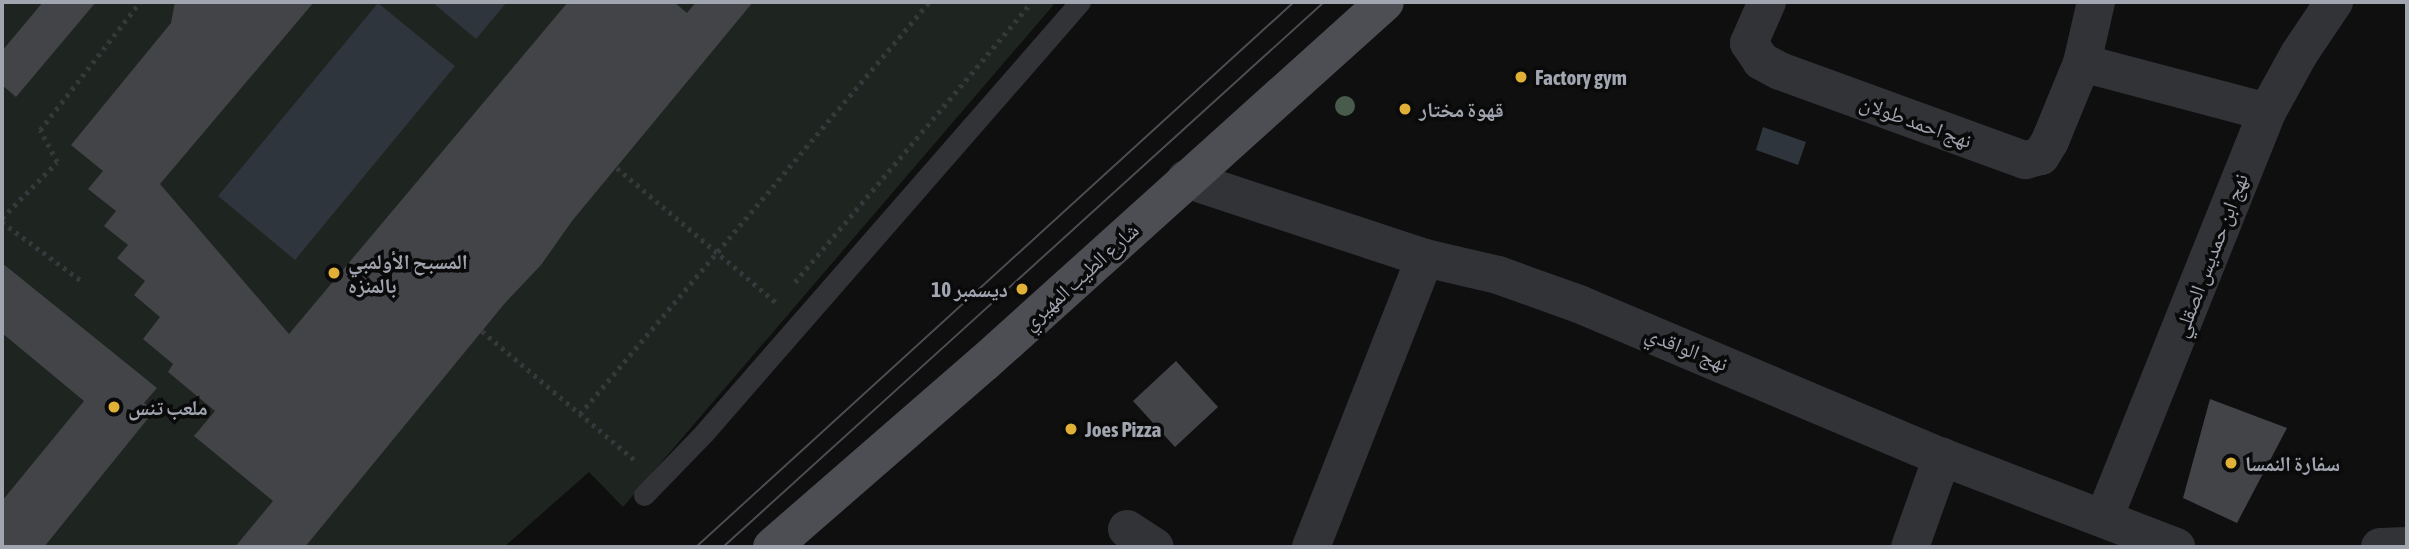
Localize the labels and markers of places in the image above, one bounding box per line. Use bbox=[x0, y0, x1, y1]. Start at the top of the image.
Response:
place label: Factory gym bbox=[1535, 64, 1627, 90]
marker: Factory gym bbox=[1513, 69, 1529, 85]
place label: قهوة مختار bbox=[1419, 96, 1504, 122]
marker: قهوة مختار bbox=[1397, 101, 1413, 117]
place label: المسبح الأولمبي بالمنزه bbox=[348, 248, 468, 298]
marker: المسبح الأولمبي بالمنزه bbox=[326, 265, 342, 281]
place label: 10 ديسمبر bbox=[931, 276, 1008, 302]
marker: 10 ديسمبر bbox=[1014, 281, 1030, 297]
place label: ملعب تنس bbox=[128, 394, 208, 420]
marker: ملعب تنس bbox=[106, 399, 122, 415]
place label: Joes Pizza bbox=[1085, 416, 1161, 442]
marker: Joes Pizza bbox=[1063, 421, 1079, 437]
place label: سفارة النمسا bbox=[2245, 450, 2340, 476]
marker: سفارة النمسا bbox=[2223, 455, 2239, 471]

